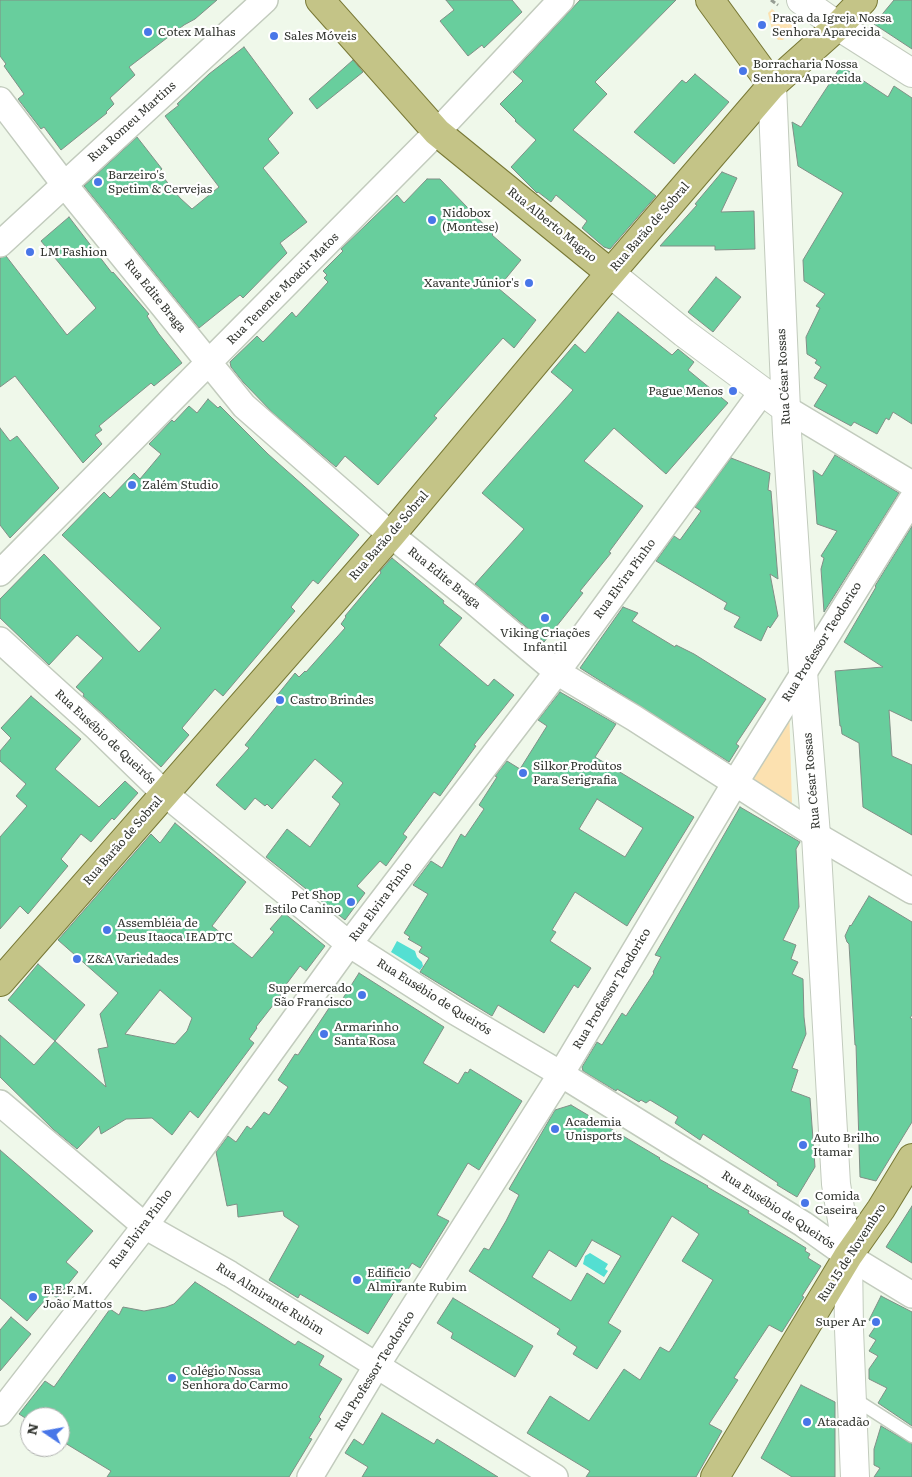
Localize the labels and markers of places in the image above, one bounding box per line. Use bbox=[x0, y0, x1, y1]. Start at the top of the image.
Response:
place label: Praça da Igreja Nossa Senhora Aparecida bbox=[772, 11, 892, 39]
marker: Praça da Igreja Nossa Senhora Aparecida bbox=[756, 19, 768, 31]
place label: Cotex Malhas bbox=[158, 25, 235, 39]
marker: Cotex Malhas bbox=[142, 26, 154, 38]
place label: Sales Móveis bbox=[284, 29, 356, 43]
marker: Sales Móveis bbox=[268, 30, 280, 42]
place label: Borracharia Nossa Senhora Aparecida bbox=[753, 57, 861, 85]
marker: Borracharia Nossa Senhora Aparecida bbox=[737, 65, 749, 77]
place label: Barzeiro's Spetim & Cervejas bbox=[108, 168, 212, 196]
marker: Barzeiro's Spetim & Cervejas bbox=[92, 176, 104, 188]
place label: Nidobox (Montese) bbox=[442, 206, 499, 234]
marker: Nidobox (Montese) bbox=[426, 214, 438, 226]
place label: LM Fashion bbox=[40, 245, 107, 259]
marker: LM Fashion bbox=[24, 246, 36, 258]
place label: Xavante Júnior's bbox=[424, 276, 519, 290]
marker: Xavante Júnior's bbox=[523, 277, 535, 289]
place label: Pague Menos bbox=[648, 384, 723, 398]
marker: Pague Menos bbox=[727, 385, 739, 397]
place label: Zalém Studio bbox=[142, 478, 218, 492]
marker: Zalém Studio bbox=[126, 479, 138, 491]
marker: Viking Criações Infantil bbox=[539, 612, 551, 624]
place label: Viking Criações Infantil bbox=[500, 626, 590, 654]
place label: Castro Brindes bbox=[290, 693, 374, 707]
marker: Castro Brindes bbox=[274, 694, 286, 706]
place label: Silkor Produtos Para Serigrafia bbox=[533, 759, 622, 787]
marker: Silkor Produtos Para Serigrafia bbox=[517, 767, 529, 779]
place label: Pet Shop Estilo Canino bbox=[264, 888, 341, 916]
marker: Pet Shop Estilo Canino bbox=[345, 896, 357, 908]
place label: Assembléia de Deus Itaoca IEADTC bbox=[117, 916, 233, 944]
marker: Assembléia de Deus Itaoca IEADTC bbox=[101, 924, 113, 936]
place label: Z&A Variedades bbox=[87, 952, 179, 966]
marker: Z&A Variedades bbox=[71, 953, 83, 965]
place label: Supermercado São Francisco bbox=[268, 981, 352, 1009]
marker: Supermercado São Francisco bbox=[356, 989, 368, 1001]
place label: Armarinho Santa Rosa bbox=[334, 1020, 399, 1048]
marker: Armarinho Santa Rosa bbox=[318, 1028, 330, 1040]
place label: Academia Unisports bbox=[565, 1115, 622, 1143]
marker: Academia Unisports bbox=[549, 1123, 561, 1135]
place label: Auto Brilho Itamar bbox=[813, 1131, 879, 1159]
marker: Auto Brilho Itamar bbox=[797, 1139, 809, 1151]
place label: Comida Caseira bbox=[815, 1189, 860, 1217]
marker: Comida Caseira bbox=[799, 1197, 811, 1209]
place label: Edifício Almirante Rubim bbox=[367, 1266, 467, 1294]
marker: Edifício Almirante Rubim bbox=[351, 1274, 363, 1286]
place label: E.E.F.M. João Mattos bbox=[43, 1283, 112, 1311]
marker: E.E.F.M. João Mattos bbox=[27, 1291, 39, 1303]
place label: Super Ar bbox=[815, 1315, 866, 1329]
marker: Super Ar bbox=[870, 1316, 882, 1328]
place label: Colégio Nossa Senhora do Carmo bbox=[182, 1364, 288, 1392]
marker: Colégio Nossa Senhora do Carmo bbox=[166, 1372, 178, 1384]
place label: Atacadão bbox=[817, 1415, 870, 1429]
marker: Atacadão bbox=[801, 1416, 813, 1428]

